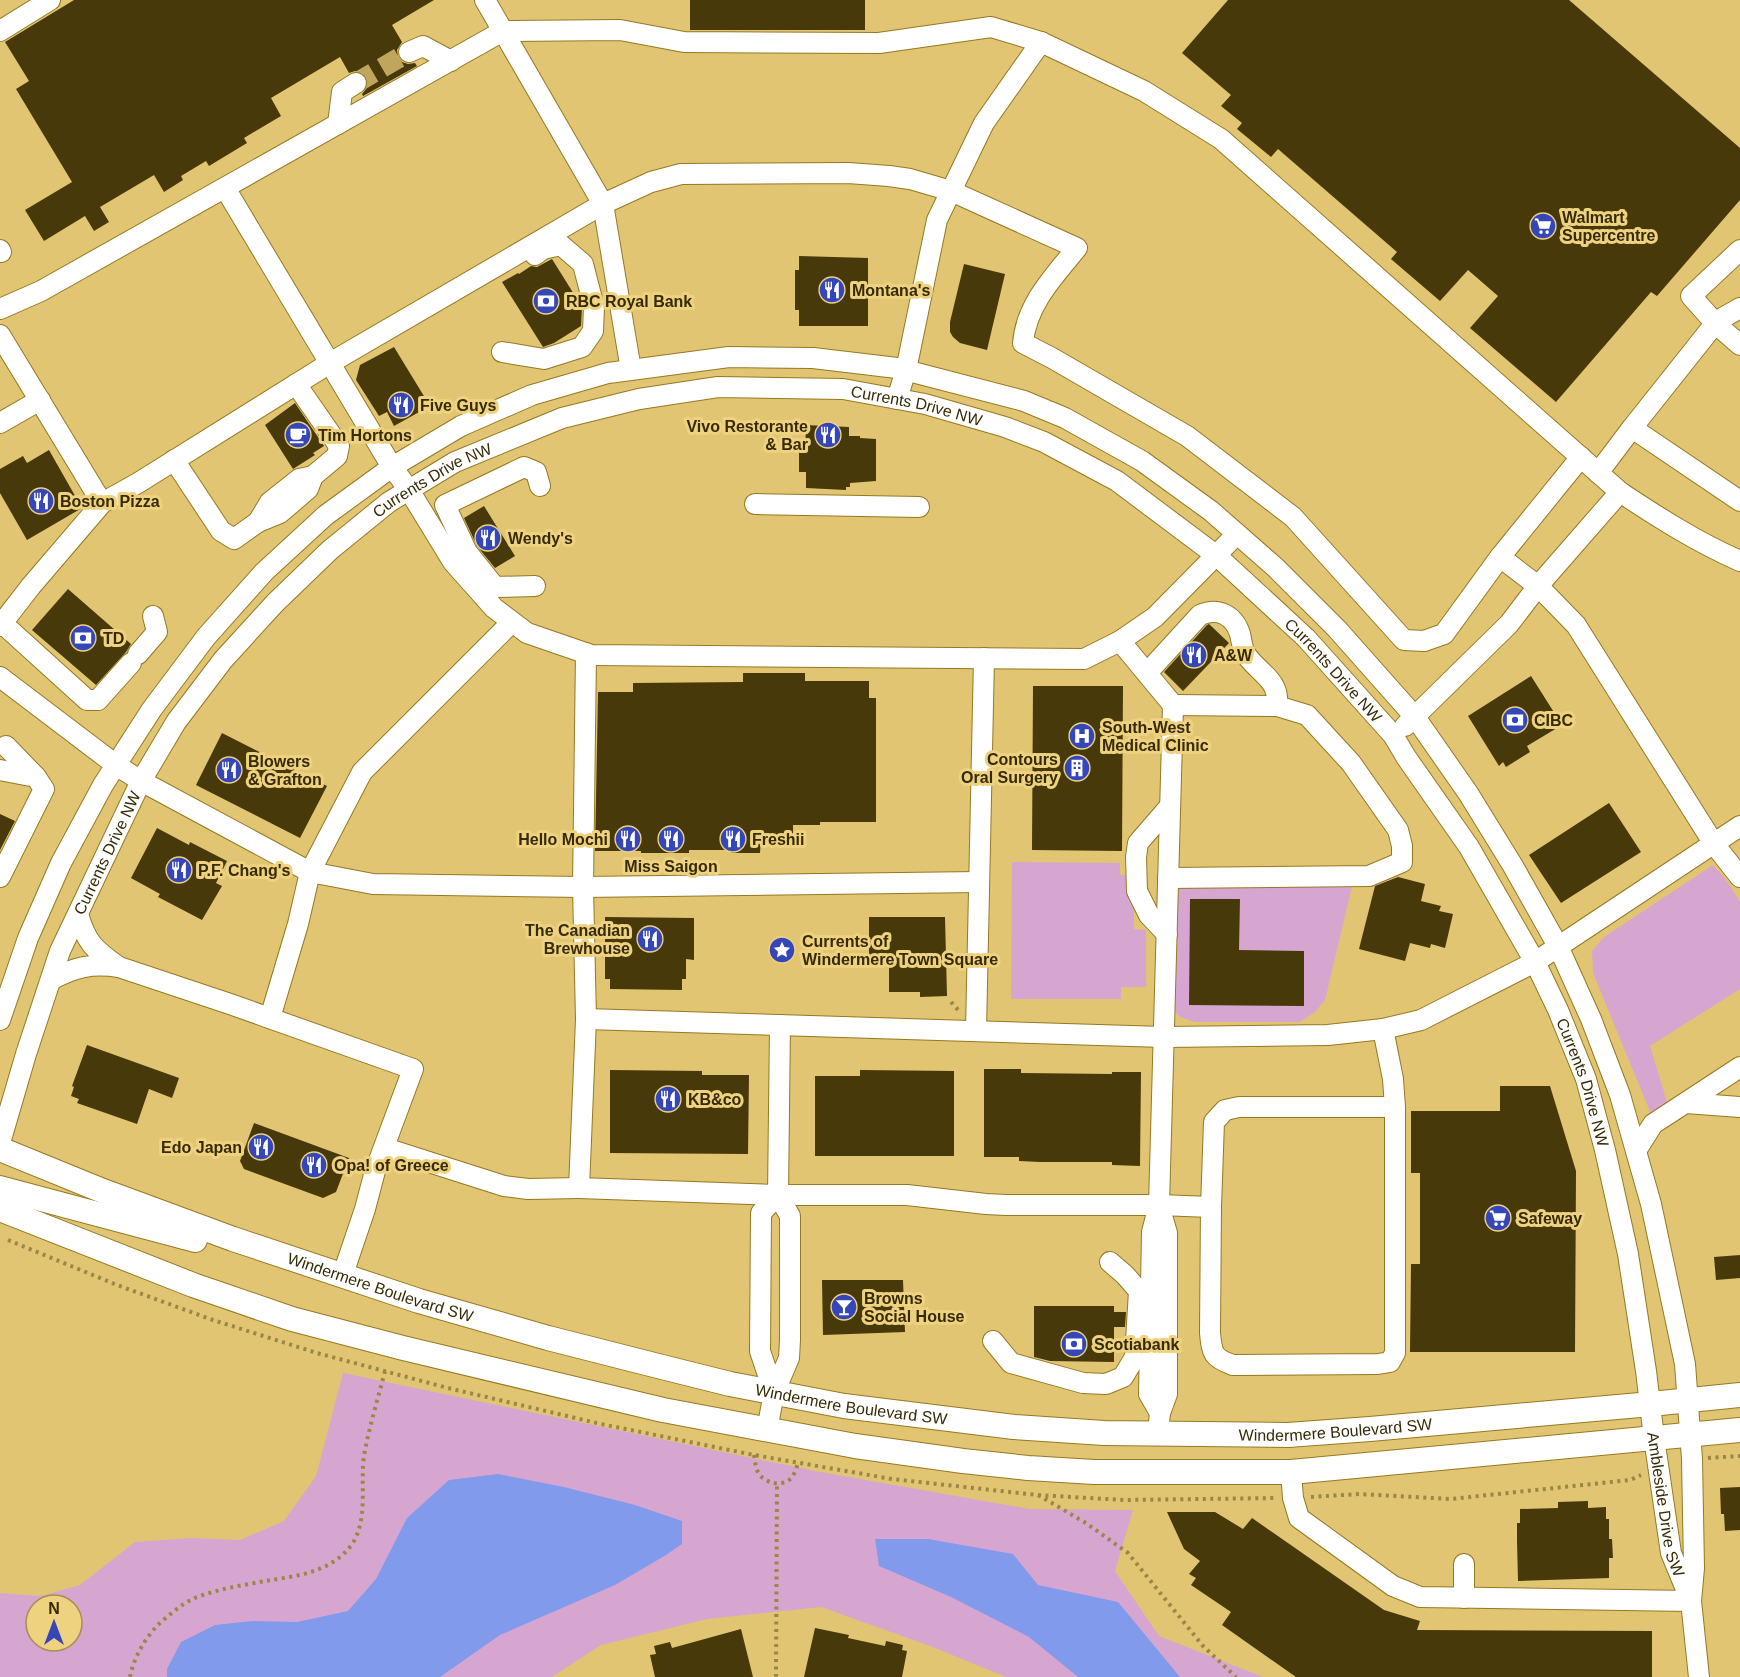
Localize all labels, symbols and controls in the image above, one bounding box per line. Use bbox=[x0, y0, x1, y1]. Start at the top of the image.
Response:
place label: Walmart Supercentre bbox=[1562, 209, 1655, 244]
supermarket icon: Walmart Supercentre bbox=[1528, 211, 1558, 241]
restaurant icon: Montana's bbox=[817, 275, 847, 305]
place label: Montana's bbox=[852, 282, 931, 299]
bank icon: RBC Royal Bank bbox=[531, 286, 561, 316]
place label: RBC Royal Bank bbox=[566, 293, 692, 310]
street label: Currents Drive NW bbox=[850, 382, 985, 429]
restaurant icon: Five Guys bbox=[386, 390, 416, 420]
place label: Five Guys bbox=[420, 397, 497, 414]
place label: Vivo Restorante & Bar bbox=[686, 418, 808, 453]
cafe icon: Tim Hortons bbox=[283, 420, 313, 450]
restaurant icon: Vivo Restorante & Bar bbox=[813, 420, 843, 450]
place label: Tim Hortons bbox=[318, 427, 412, 444]
street label: Currents Drive NW bbox=[369, 439, 495, 520]
restaurant icon: Boston Pizza bbox=[26, 486, 56, 516]
place label: Boston Pizza bbox=[60, 493, 160, 510]
restaurant icon: Wendy's bbox=[473, 523, 503, 553]
place label: Wendy's bbox=[508, 530, 573, 547]
street label: Currents Drive NW bbox=[1282, 615, 1386, 726]
bank icon: TD bbox=[68, 623, 98, 653]
place label: TD bbox=[103, 630, 124, 647]
restaurant icon: A&W bbox=[1179, 640, 1209, 670]
place label: A&W bbox=[1214, 647, 1253, 664]
bank icon: CIBC bbox=[1500, 705, 1530, 735]
place label: CIBC bbox=[1534, 712, 1574, 729]
place label: South-West Medical Clinic bbox=[1102, 719, 1209, 754]
hospital icon: South-West Medical Clinic bbox=[1067, 721, 1097, 751]
place label: Contours Oral Surgery bbox=[961, 751, 1058, 786]
place label: Blowers & Grafton bbox=[248, 753, 322, 788]
building icon: Contours Oral Surgery bbox=[1062, 753, 1092, 783]
restaurant icon: Blowers & Grafton bbox=[214, 755, 244, 785]
street label: Currents Drive NW bbox=[70, 788, 144, 917]
restaurant icon: Hello Mochi bbox=[613, 824, 643, 854]
restaurant icon: Miss Saigon bbox=[656, 824, 686, 854]
restaurant icon: Freshii bbox=[718, 824, 748, 854]
place label: Hello Mochi bbox=[518, 831, 608, 848]
place label: Freshii bbox=[752, 831, 804, 848]
restaurant icon: P.F. Chang's bbox=[164, 855, 194, 885]
place label: Miss Saigon bbox=[624, 858, 718, 875]
place label: P.F. Chang's bbox=[198, 862, 291, 879]
place label: The Canadian Brewhouse bbox=[525, 922, 630, 957]
restaurant icon: The Canadian Brewhouse bbox=[635, 924, 665, 954]
place label: Currents of Windermere Town Square bbox=[802, 933, 998, 968]
place icon: Currents of Windermere Town Square bbox=[767, 935, 797, 965]
street label: Currents Drive NW bbox=[1554, 1016, 1612, 1149]
restaurant icon: KB&co bbox=[653, 1084, 683, 1114]
place label: KB&co bbox=[688, 1091, 742, 1108]
restaurant icon: Edo Japan bbox=[246, 1132, 276, 1162]
place label: Edo Japan bbox=[161, 1139, 242, 1156]
restaurant icon: Opa! of Greece bbox=[299, 1150, 329, 1180]
place label: Opa! of Greece bbox=[334, 1157, 449, 1174]
supermarket icon: Safeway bbox=[1483, 1203, 1513, 1233]
place label: Safeway bbox=[1518, 1210, 1582, 1227]
street label: Windermere Boulevard SW bbox=[286, 1249, 476, 1325]
place label: Browns Social House bbox=[864, 1290, 965, 1325]
bar icon: Browns Social House bbox=[829, 1292, 859, 1322]
bank icon: Scotiabank bbox=[1059, 1329, 1089, 1359]
place label: Scotiabank bbox=[1094, 1336, 1179, 1353]
street label: Windermere Boulevard SW bbox=[754, 1381, 949, 1427]
street label: Windermere Boulevard SW bbox=[1239, 1415, 1434, 1444]
street label: Ambleside Drive SW bbox=[1645, 1431, 1689, 1580]
north arrow bbox=[24, 1593, 84, 1653]
text: N bbox=[48, 1600, 60, 1617]

